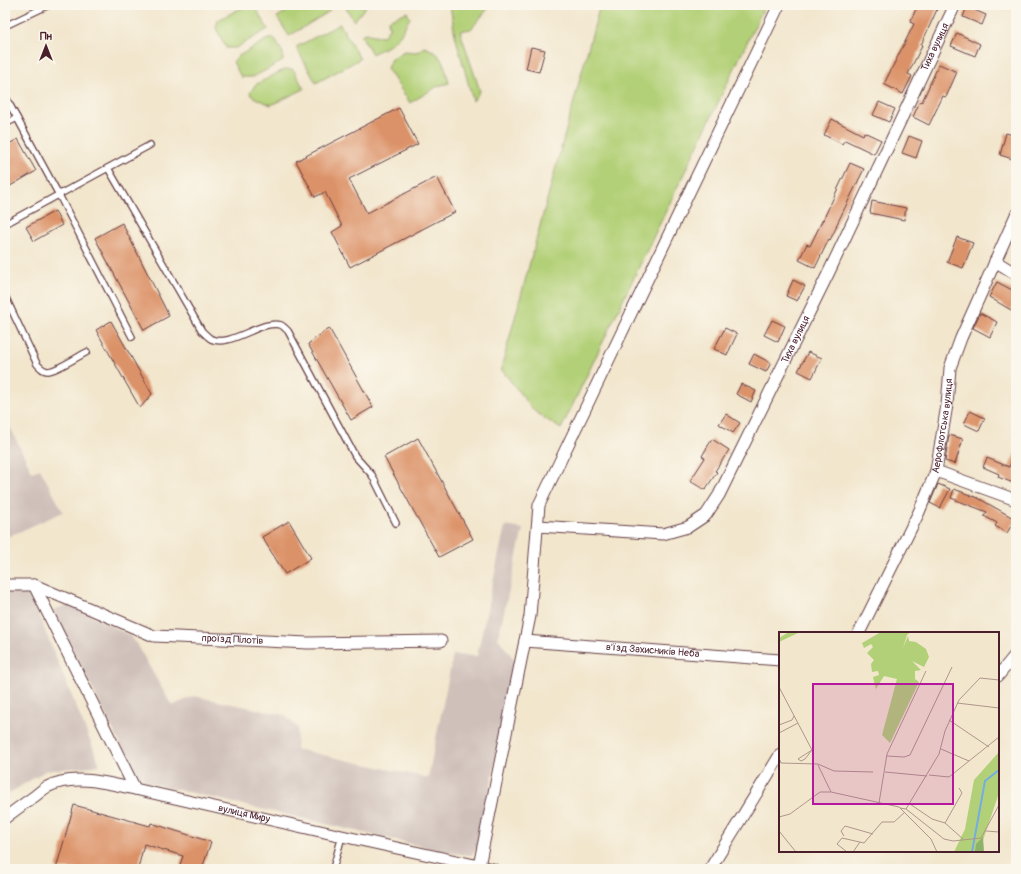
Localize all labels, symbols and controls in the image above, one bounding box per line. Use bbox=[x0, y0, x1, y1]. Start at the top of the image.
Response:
street label: Тиха вулиця bbox=[919, 21, 952, 73]
north arrow bbox=[26, 26, 66, 66]
text: Пн bbox=[40, 30, 53, 43]
street label: Тиха вулиця bbox=[779, 313, 813, 365]
street label: Аерофлотська вулиця bbox=[930, 378, 955, 474]
street label: проїзд Пілотів bbox=[201, 632, 264, 647]
inset map bbox=[779, 632, 999, 852]
street label: в'їзд Захисників Неба bbox=[605, 641, 700, 660]
street label: вулиця Миру bbox=[217, 802, 272, 826]

